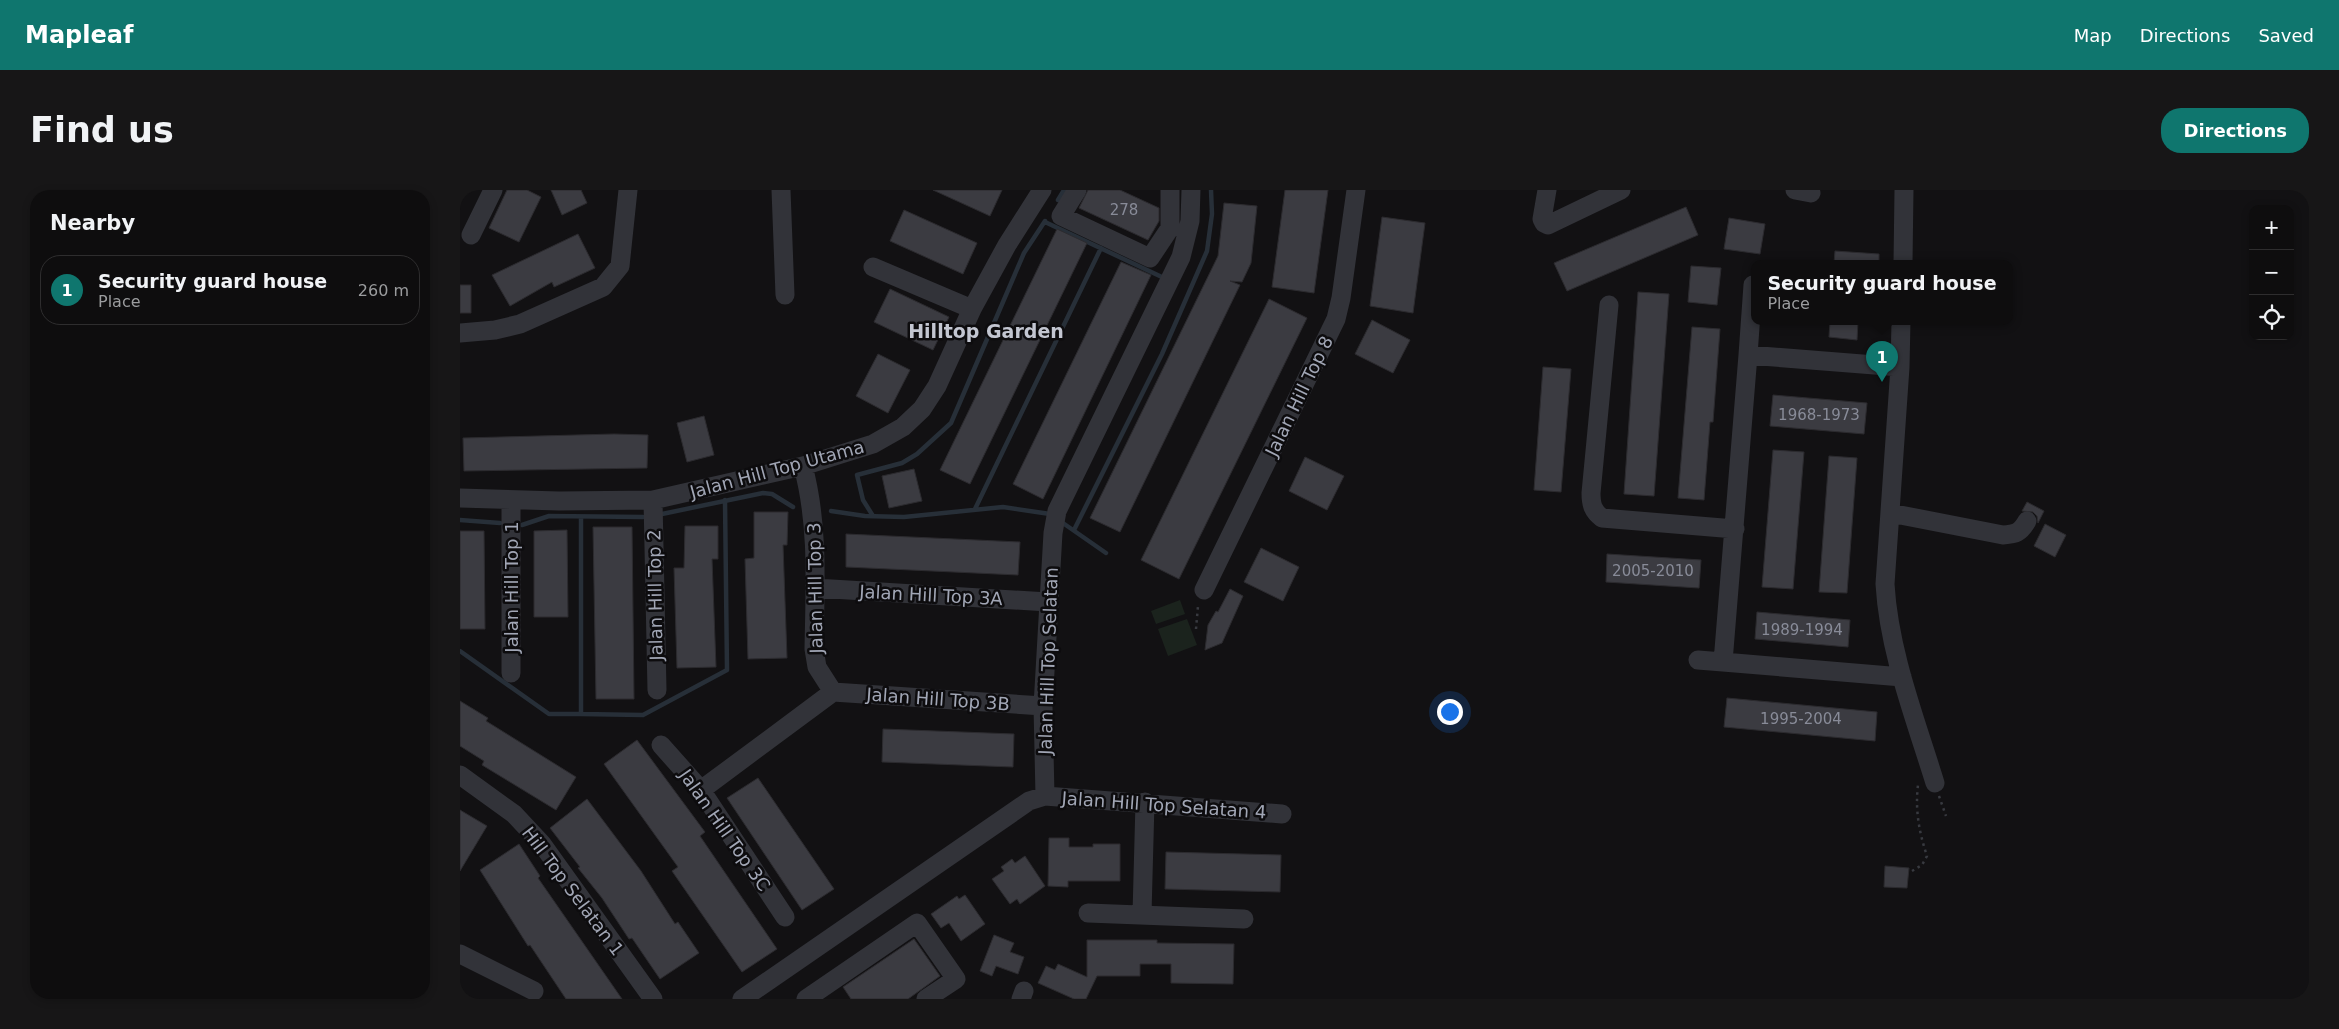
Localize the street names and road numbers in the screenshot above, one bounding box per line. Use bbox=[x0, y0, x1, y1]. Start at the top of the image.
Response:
street label: Jalan Hill Top 8 bbox=[1260, 332, 1337, 461]
street label: Jalan Hill Top Utama bbox=[687, 436, 866, 503]
street label: Jalan Hill Top 1 bbox=[501, 521, 522, 654]
street label: Jalan Hill Top 3 bbox=[803, 522, 827, 655]
street label: Jalan Hill Top 2 bbox=[643, 529, 667, 662]
street label: Jalan Hill Top Selatan bbox=[1034, 567, 1062, 756]
street label: Jalan Hill Top 3A bbox=[858, 581, 1004, 609]
street label: Jalan Hill Top 3B bbox=[865, 683, 1010, 714]
street label: Jalan Hill Top 3C bbox=[675, 764, 775, 895]
street label: Jalan Hill Top Selatan 4 bbox=[1060, 787, 1267, 823]
street label: Hill Top Selatan 1 bbox=[518, 823, 628, 959]

